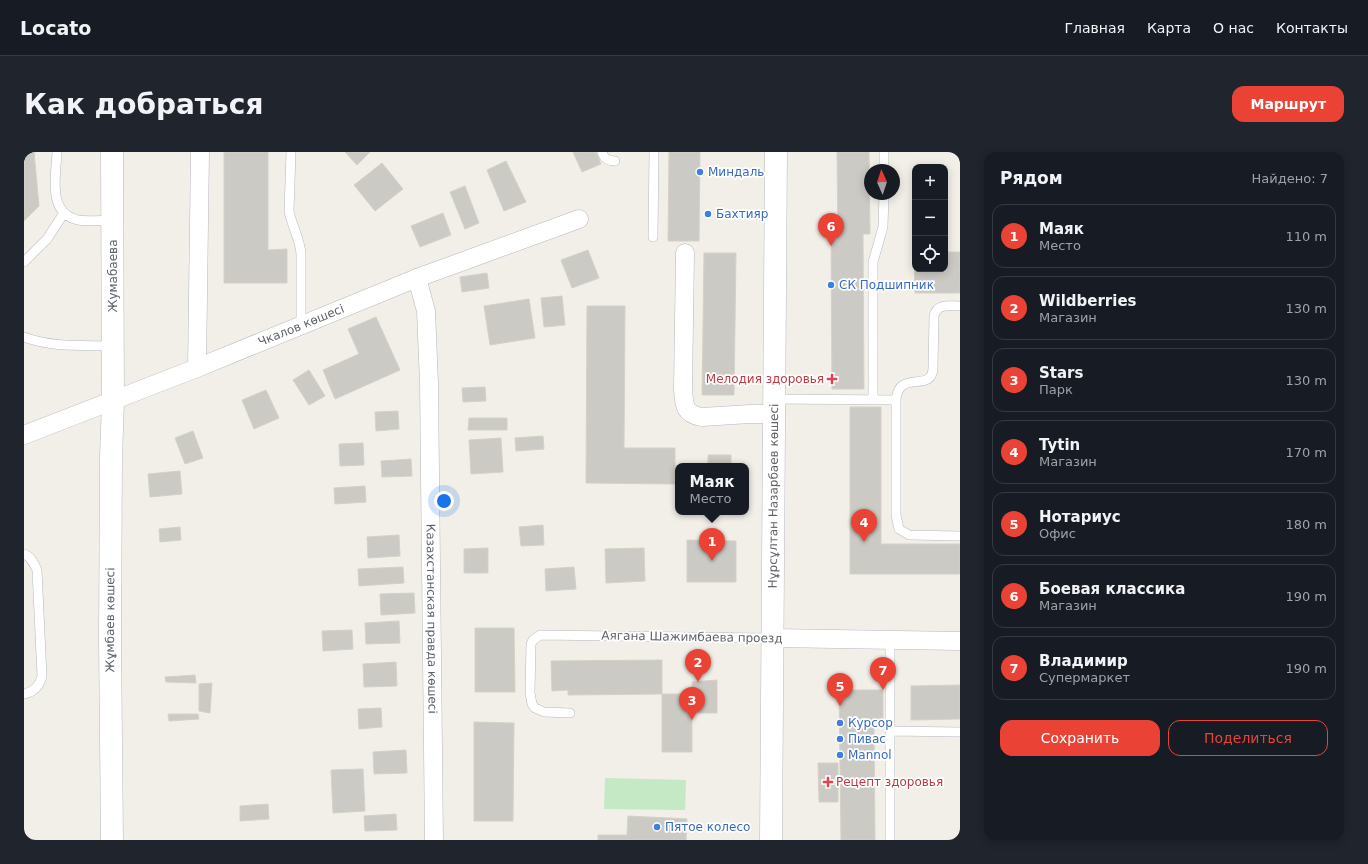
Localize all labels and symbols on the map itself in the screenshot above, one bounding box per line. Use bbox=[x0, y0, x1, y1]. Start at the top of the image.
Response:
north arrow bbox=[864, 164, 900, 200]
place label: Миндаль bbox=[708, 165, 764, 179]
marker: Миндаль bbox=[695, 167, 705, 177]
place label: Бахтияр bbox=[716, 207, 768, 221]
marker: Бахтияр bbox=[703, 209, 713, 219]
pin: 6 bbox=[818, 213, 844, 246]
street label: Жумабаева bbox=[106, 240, 120, 313]
place label: СК Подшипник bbox=[839, 278, 934, 292]
marker: СК Подшипник bbox=[826, 280, 836, 290]
street label: Чкалов көшесі bbox=[256, 302, 346, 349]
place label: Мелодия здоровья bbox=[706, 372, 824, 386]
marker: Мелодия здоровья bbox=[827, 374, 837, 384]
street label: Нұрсұлтан Назарбаев көшесі bbox=[766, 403, 781, 589]
your location bbox=[434, 491, 454, 511]
pin: 4 bbox=[851, 509, 877, 542]
street label: Казахстанская правда көшесі bbox=[424, 524, 440, 714]
pin: 1 bbox=[699, 528, 725, 561]
street label: Жұмбаев көшесі bbox=[103, 567, 117, 673]
street label: Аягана Шажимбаева проезд bbox=[601, 628, 783, 646]
pin: 2 bbox=[685, 649, 711, 682]
pin: 7 bbox=[870, 657, 896, 690]
pin: 5 bbox=[827, 673, 853, 706]
pin: 3 bbox=[679, 687, 705, 720]
place label: Курсор bbox=[848, 716, 893, 730]
marker: Курсор bbox=[835, 718, 845, 728]
place label: Пивас bbox=[848, 732, 886, 746]
marker: Пивас bbox=[835, 734, 845, 744]
place label: Mannol bbox=[848, 748, 892, 762]
marker: Mannol bbox=[835, 750, 845, 760]
place label: Рецепт здоровья bbox=[836, 775, 943, 789]
marker: Рецепт здоровья bbox=[823, 777, 833, 787]
place label: Пятое колесо bbox=[665, 820, 750, 834]
marker: Пятое колесо bbox=[652, 822, 662, 832]

